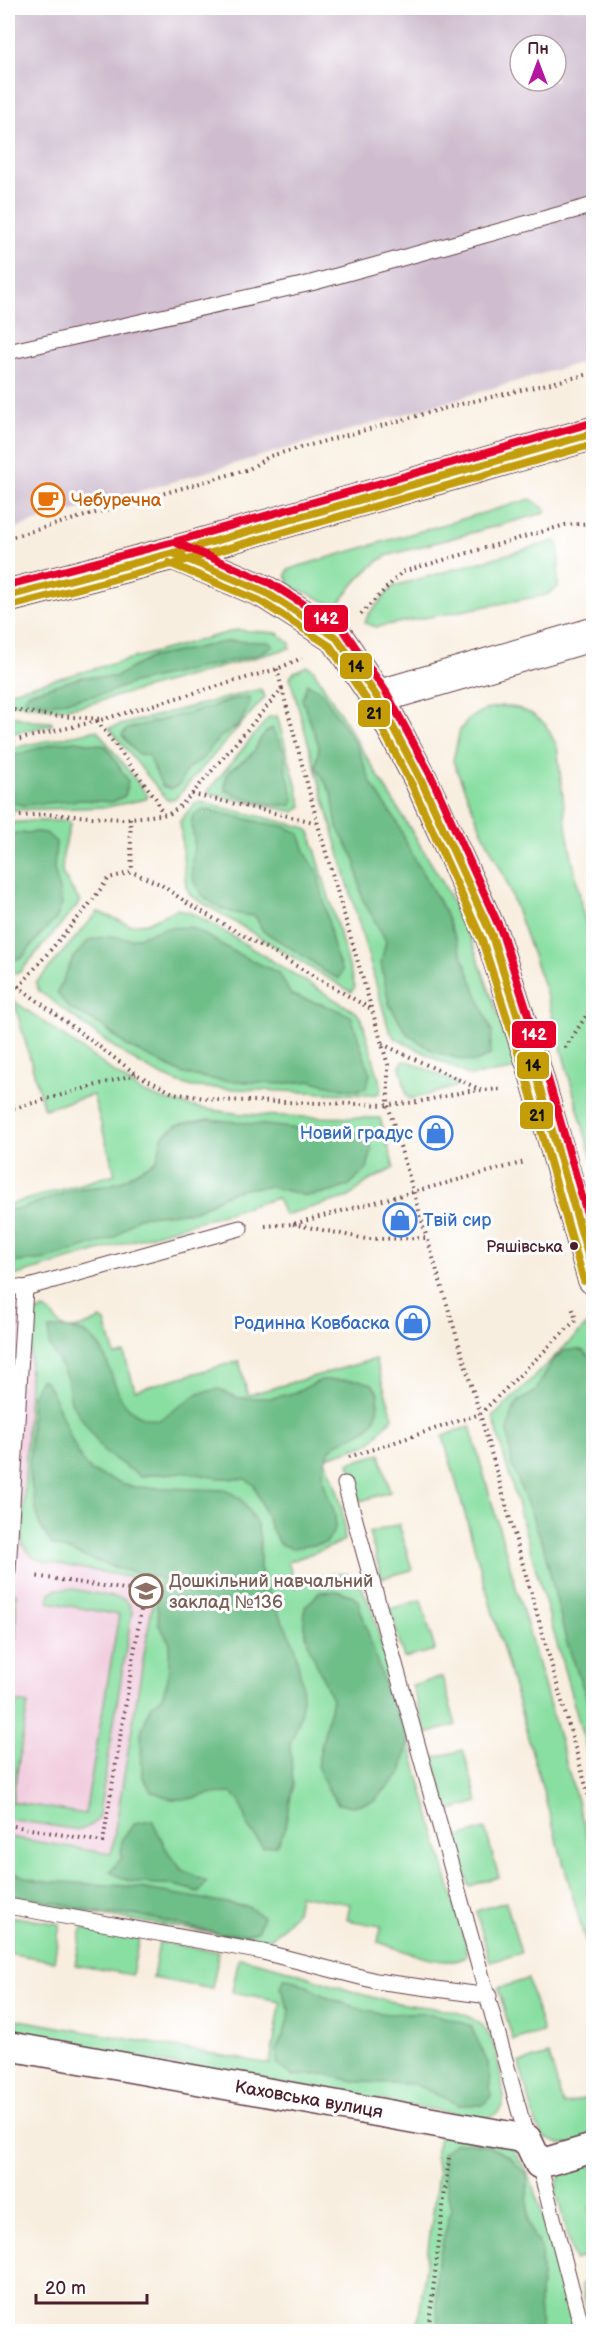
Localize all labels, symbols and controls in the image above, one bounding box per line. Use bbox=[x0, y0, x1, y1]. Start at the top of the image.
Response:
north arrow bbox=[508, 33, 568, 93]
text: Пн bbox=[527, 40, 549, 59]
cafe icon: Чебуречна bbox=[30, 482, 66, 518]
place label: Чебуречна bbox=[71, 490, 162, 511]
line badge: 142 bbox=[303, 604, 349, 633]
text: 142 bbox=[313, 610, 339, 629]
line badge: 14 bbox=[339, 652, 373, 680]
text: 14 bbox=[348, 658, 365, 677]
line badge: 21 bbox=[357, 699, 391, 728]
text: 21 bbox=[366, 705, 382, 724]
line badge: 142 bbox=[511, 1020, 557, 1049]
text: 142 bbox=[521, 1026, 547, 1045]
line badge: 14 bbox=[516, 1051, 550, 1080]
text: 14 bbox=[525, 1057, 542, 1076]
line badge: 21 bbox=[519, 1101, 554, 1130]
text: 21 bbox=[529, 1107, 545, 1126]
shop icon: Новий градус bbox=[418, 1115, 454, 1151]
place label: Новий градус bbox=[300, 1123, 413, 1144]
shop icon: Твій сир bbox=[382, 1202, 418, 1238]
place label: Твій сир bbox=[423, 1210, 491, 1231]
place label: Ряшівська bbox=[486, 1238, 564, 1257]
marker: Ряшівська bbox=[568, 1240, 580, 1252]
shop icon: Родинна Ковбаска bbox=[395, 1305, 431, 1341]
place label: Родинна Ковбаска bbox=[233, 1313, 390, 1334]
place label: Дошкільний навчальний заклад №136 bbox=[169, 1571, 373, 1613]
school or university icon: Дошкільний навчальний заклад №136 bbox=[128, 1573, 164, 1609]
street label: Каховська вулиця bbox=[233, 2076, 385, 2123]
scale bar bbox=[36, 2267, 147, 2305]
text: 20 m bbox=[45, 2278, 86, 2299]

